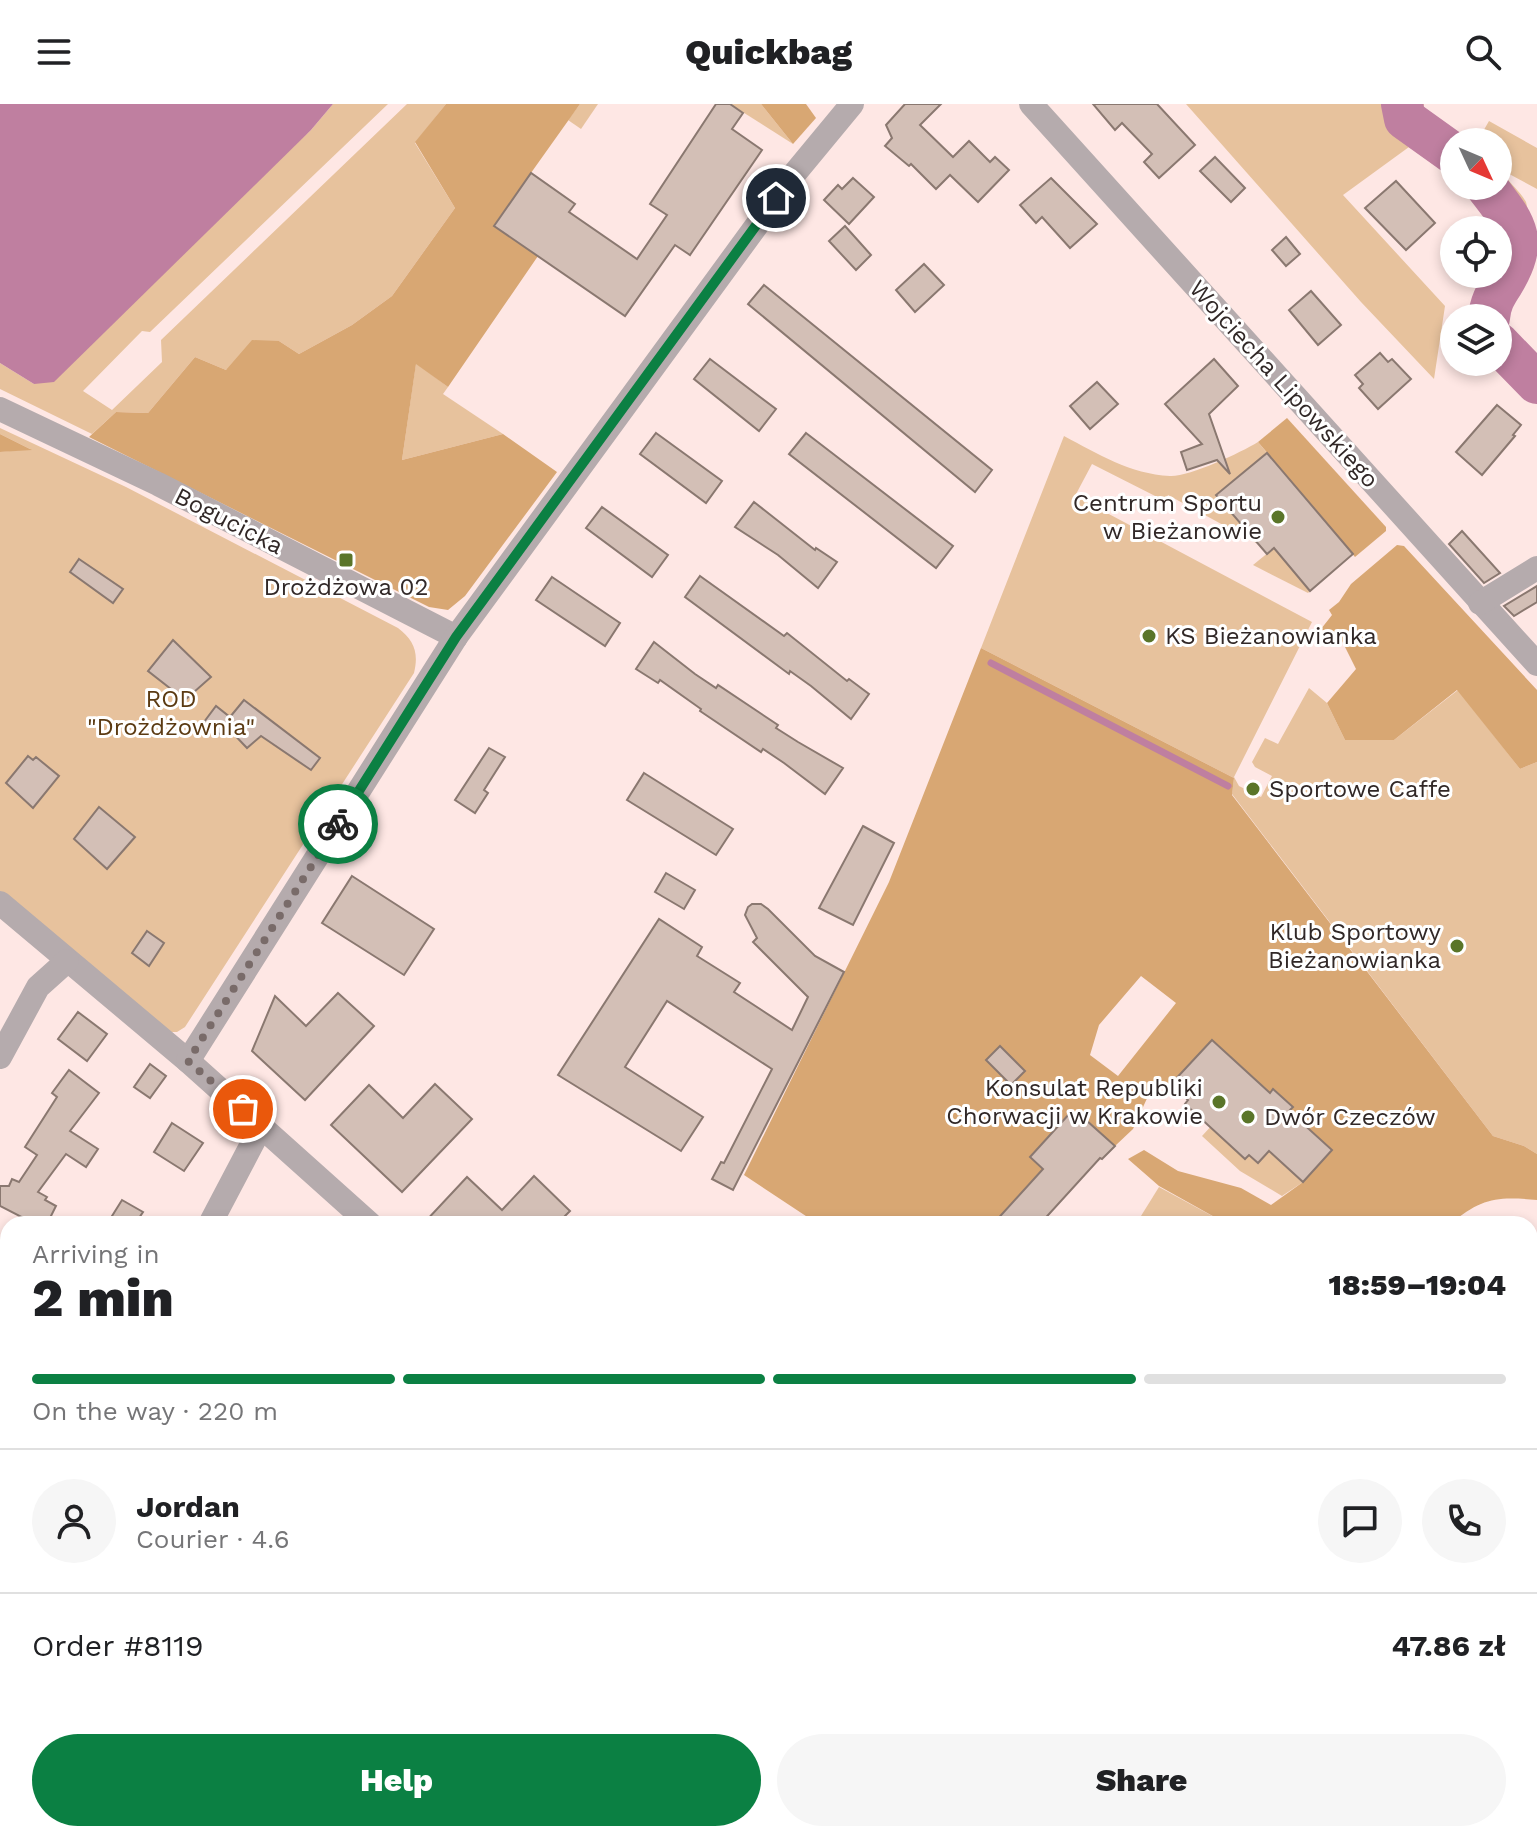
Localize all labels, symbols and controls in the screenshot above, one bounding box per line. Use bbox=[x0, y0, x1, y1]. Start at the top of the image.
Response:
icon: menu bbox=[32, 30, 76, 74]
icon: search bbox=[1461, 30, 1505, 74]
text: Quickbag bbox=[685, 31, 852, 73]
north arrow bbox=[1440, 128, 1512, 200]
map controls bbox=[1440, 128, 1512, 376]
pin bbox=[742, 164, 810, 232]
icon: home bbox=[754, 176, 798, 220]
button: locate bbox=[1440, 216, 1512, 288]
street label: Wojciecha Lipowskiego bbox=[1183, 274, 1385, 494]
button: layers bbox=[1440, 304, 1512, 376]
street label: Bogucicka bbox=[170, 482, 288, 560]
place label: Centrum Sportu w Bieżanowie bbox=[1073, 489, 1262, 545]
marker: Centrum Sportu w Bieżanowie bbox=[1269, 508, 1287, 526]
marker: Drożdżowa 02 bbox=[337, 551, 355, 569]
place label: Drożdżowa 02 bbox=[263, 573, 429, 601]
place label: KS Bieżanowianka bbox=[1165, 622, 1377, 650]
marker: KS Bieżanowianka bbox=[1140, 627, 1158, 645]
park label: ROD "Drożdżownia" bbox=[87, 685, 255, 741]
place label: Sportowe Caffe bbox=[1269, 775, 1451, 803]
marker: Sportowe Caffe bbox=[1244, 780, 1262, 798]
courier bbox=[298, 784, 378, 864]
icon: bike bbox=[316, 802, 360, 846]
place label: Klub Sportowy Bieżanowianka bbox=[1268, 918, 1442, 974]
marker: Klub Sportowy Bieżanowianka bbox=[1448, 937, 1466, 955]
place label: Konsulat Republiki Chorwacji w Krakowie bbox=[946, 1074, 1203, 1130]
pin bbox=[209, 1075, 277, 1143]
icon: bag bbox=[221, 1087, 265, 1131]
marker: Konsulat Republiki Chorwacji w Krakowie bbox=[1210, 1093, 1228, 1111]
place label: Dwór Czeczów bbox=[1264, 1103, 1436, 1131]
marker: Dwór Czeczów bbox=[1239, 1108, 1257, 1126]
text: Arriving in bbox=[32, 1239, 160, 1269]
text: 18:59–19:04 bbox=[1328, 1267, 1506, 1302]
text: 2 min bbox=[32, 1268, 174, 1329]
text: On the way · 220 m bbox=[32, 1396, 278, 1426]
button: person bbox=[32, 1479, 116, 1563]
button: chat bbox=[1318, 1479, 1402, 1563]
button: phone bbox=[1422, 1479, 1506, 1563]
text: Jordan bbox=[136, 1489, 240, 1524]
text: Courier · 4.6 bbox=[136, 1524, 290, 1554]
text: Order #8119 bbox=[32, 1628, 204, 1663]
text: 47.86 zł bbox=[1391, 1628, 1506, 1663]
button: Help bbox=[32, 1734, 761, 1826]
button: Share bbox=[777, 1734, 1506, 1826]

